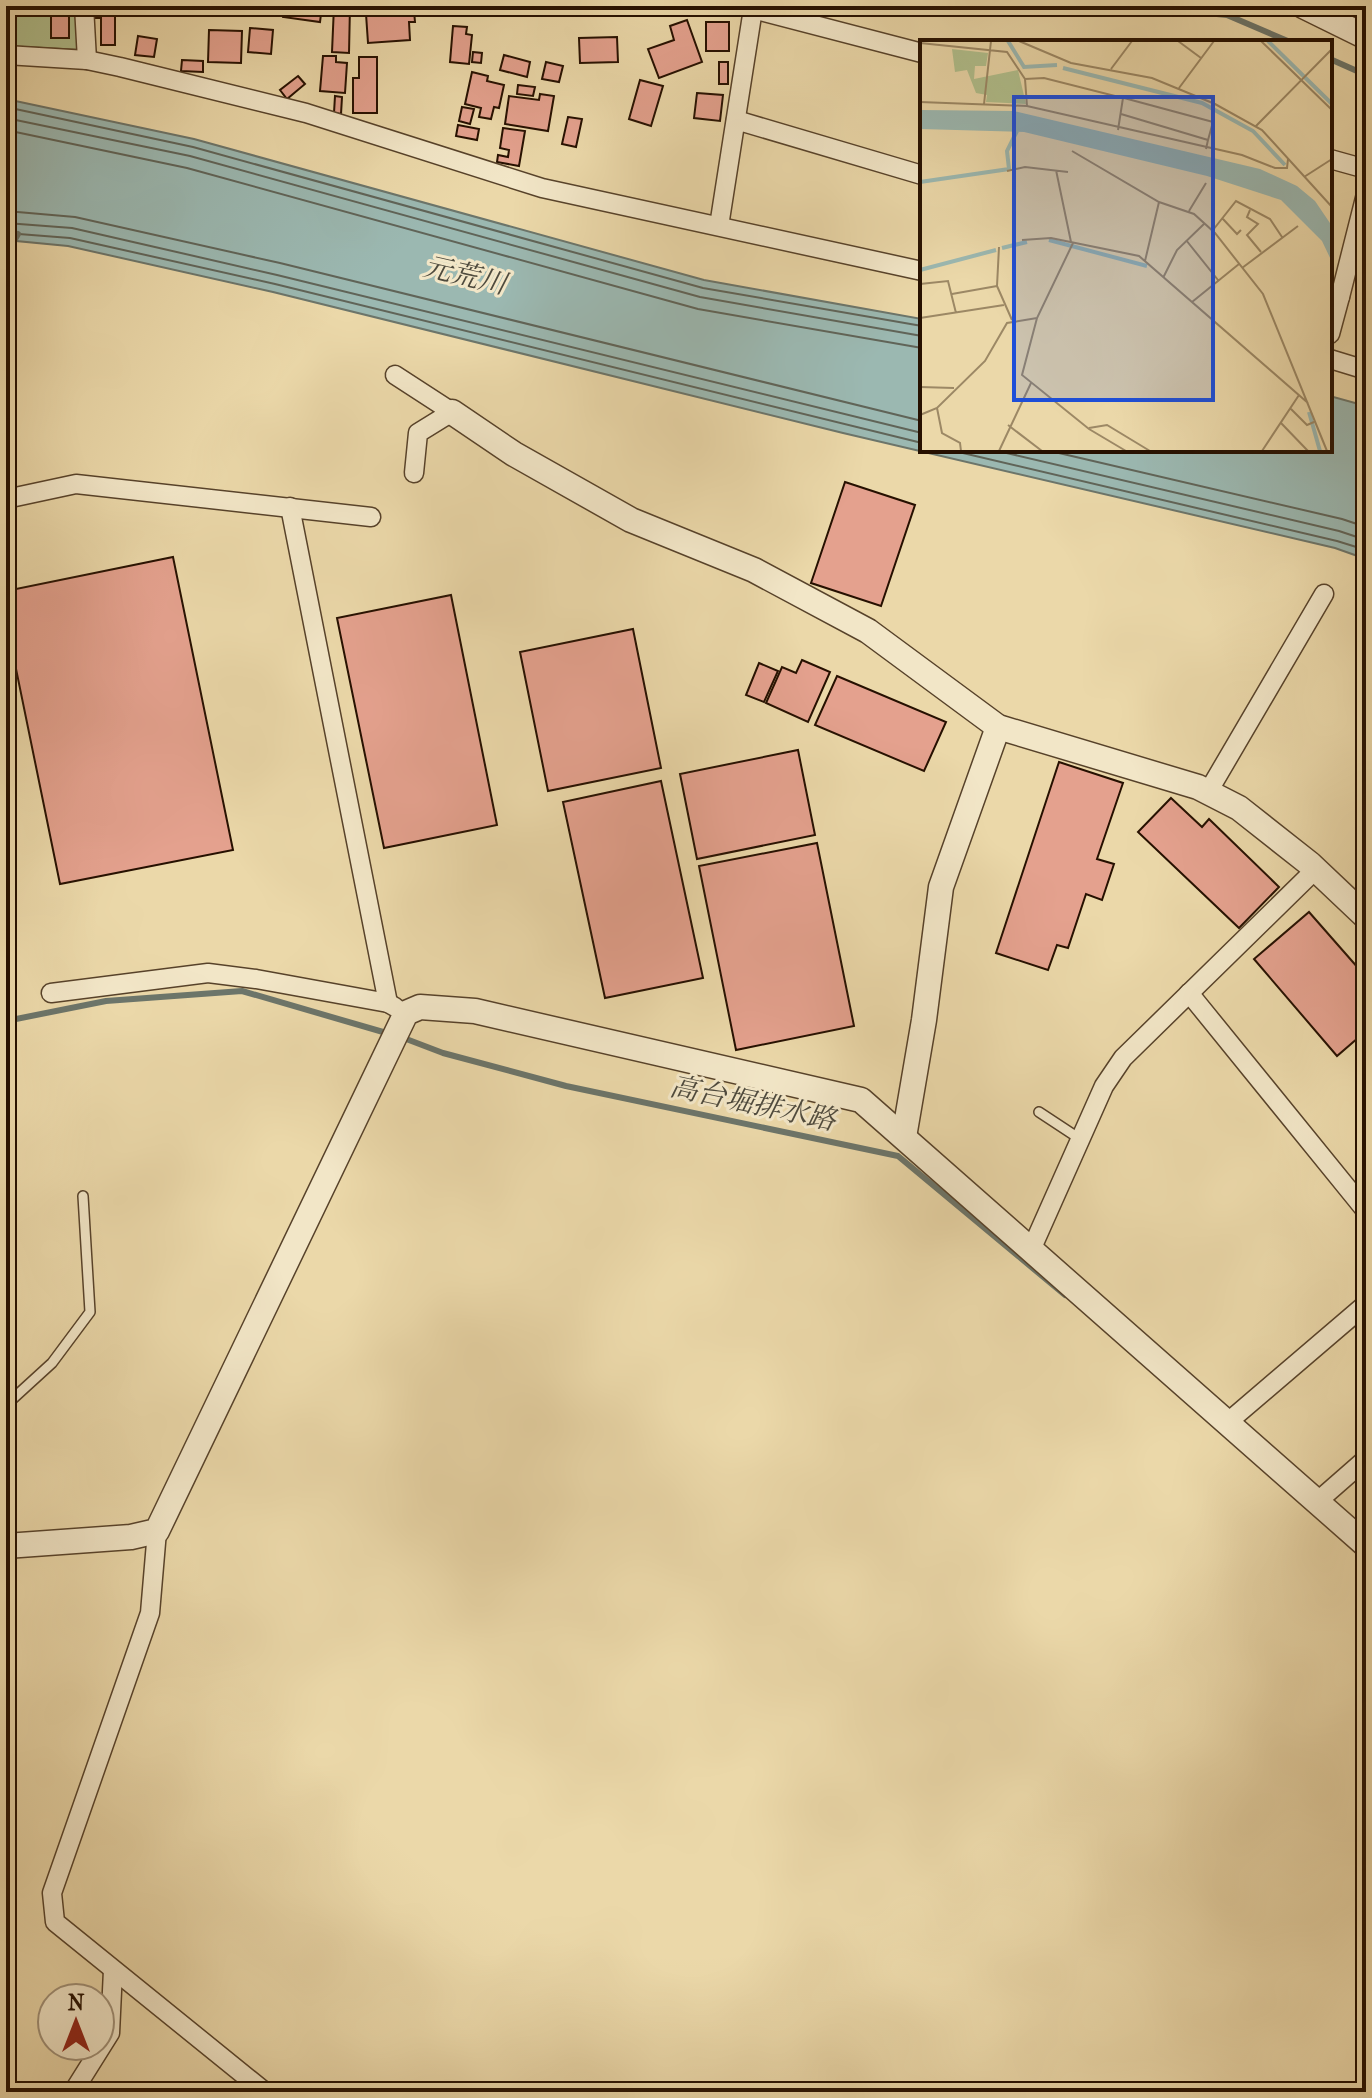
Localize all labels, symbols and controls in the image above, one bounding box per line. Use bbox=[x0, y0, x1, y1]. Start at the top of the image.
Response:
inset map bbox=[920, 40, 1332, 452]
water label: 元荒川 bbox=[420, 249, 513, 301]
water label: 高台堀排水路 bbox=[667, 1069, 841, 1137]
north arrow bbox=[36, 1982, 116, 2062]
text: N bbox=[68, 1990, 85, 2016]

